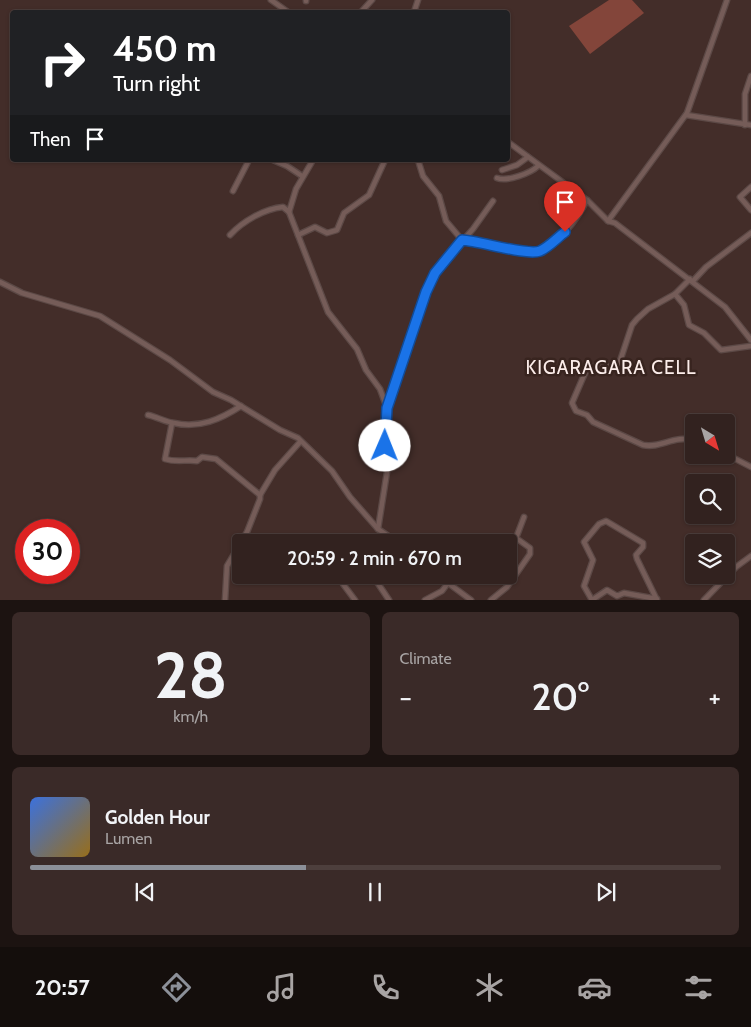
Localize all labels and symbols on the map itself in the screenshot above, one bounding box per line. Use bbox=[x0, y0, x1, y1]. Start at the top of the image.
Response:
pin bbox=[544, 181, 586, 232]
district label: KIGARAGARA CELL bbox=[525, 356, 697, 379]
north arrow bbox=[685, 414, 735, 464]
position arrow bbox=[358, 419, 410, 471]
speed limit sign: 30 bbox=[15, 519, 80, 584]

